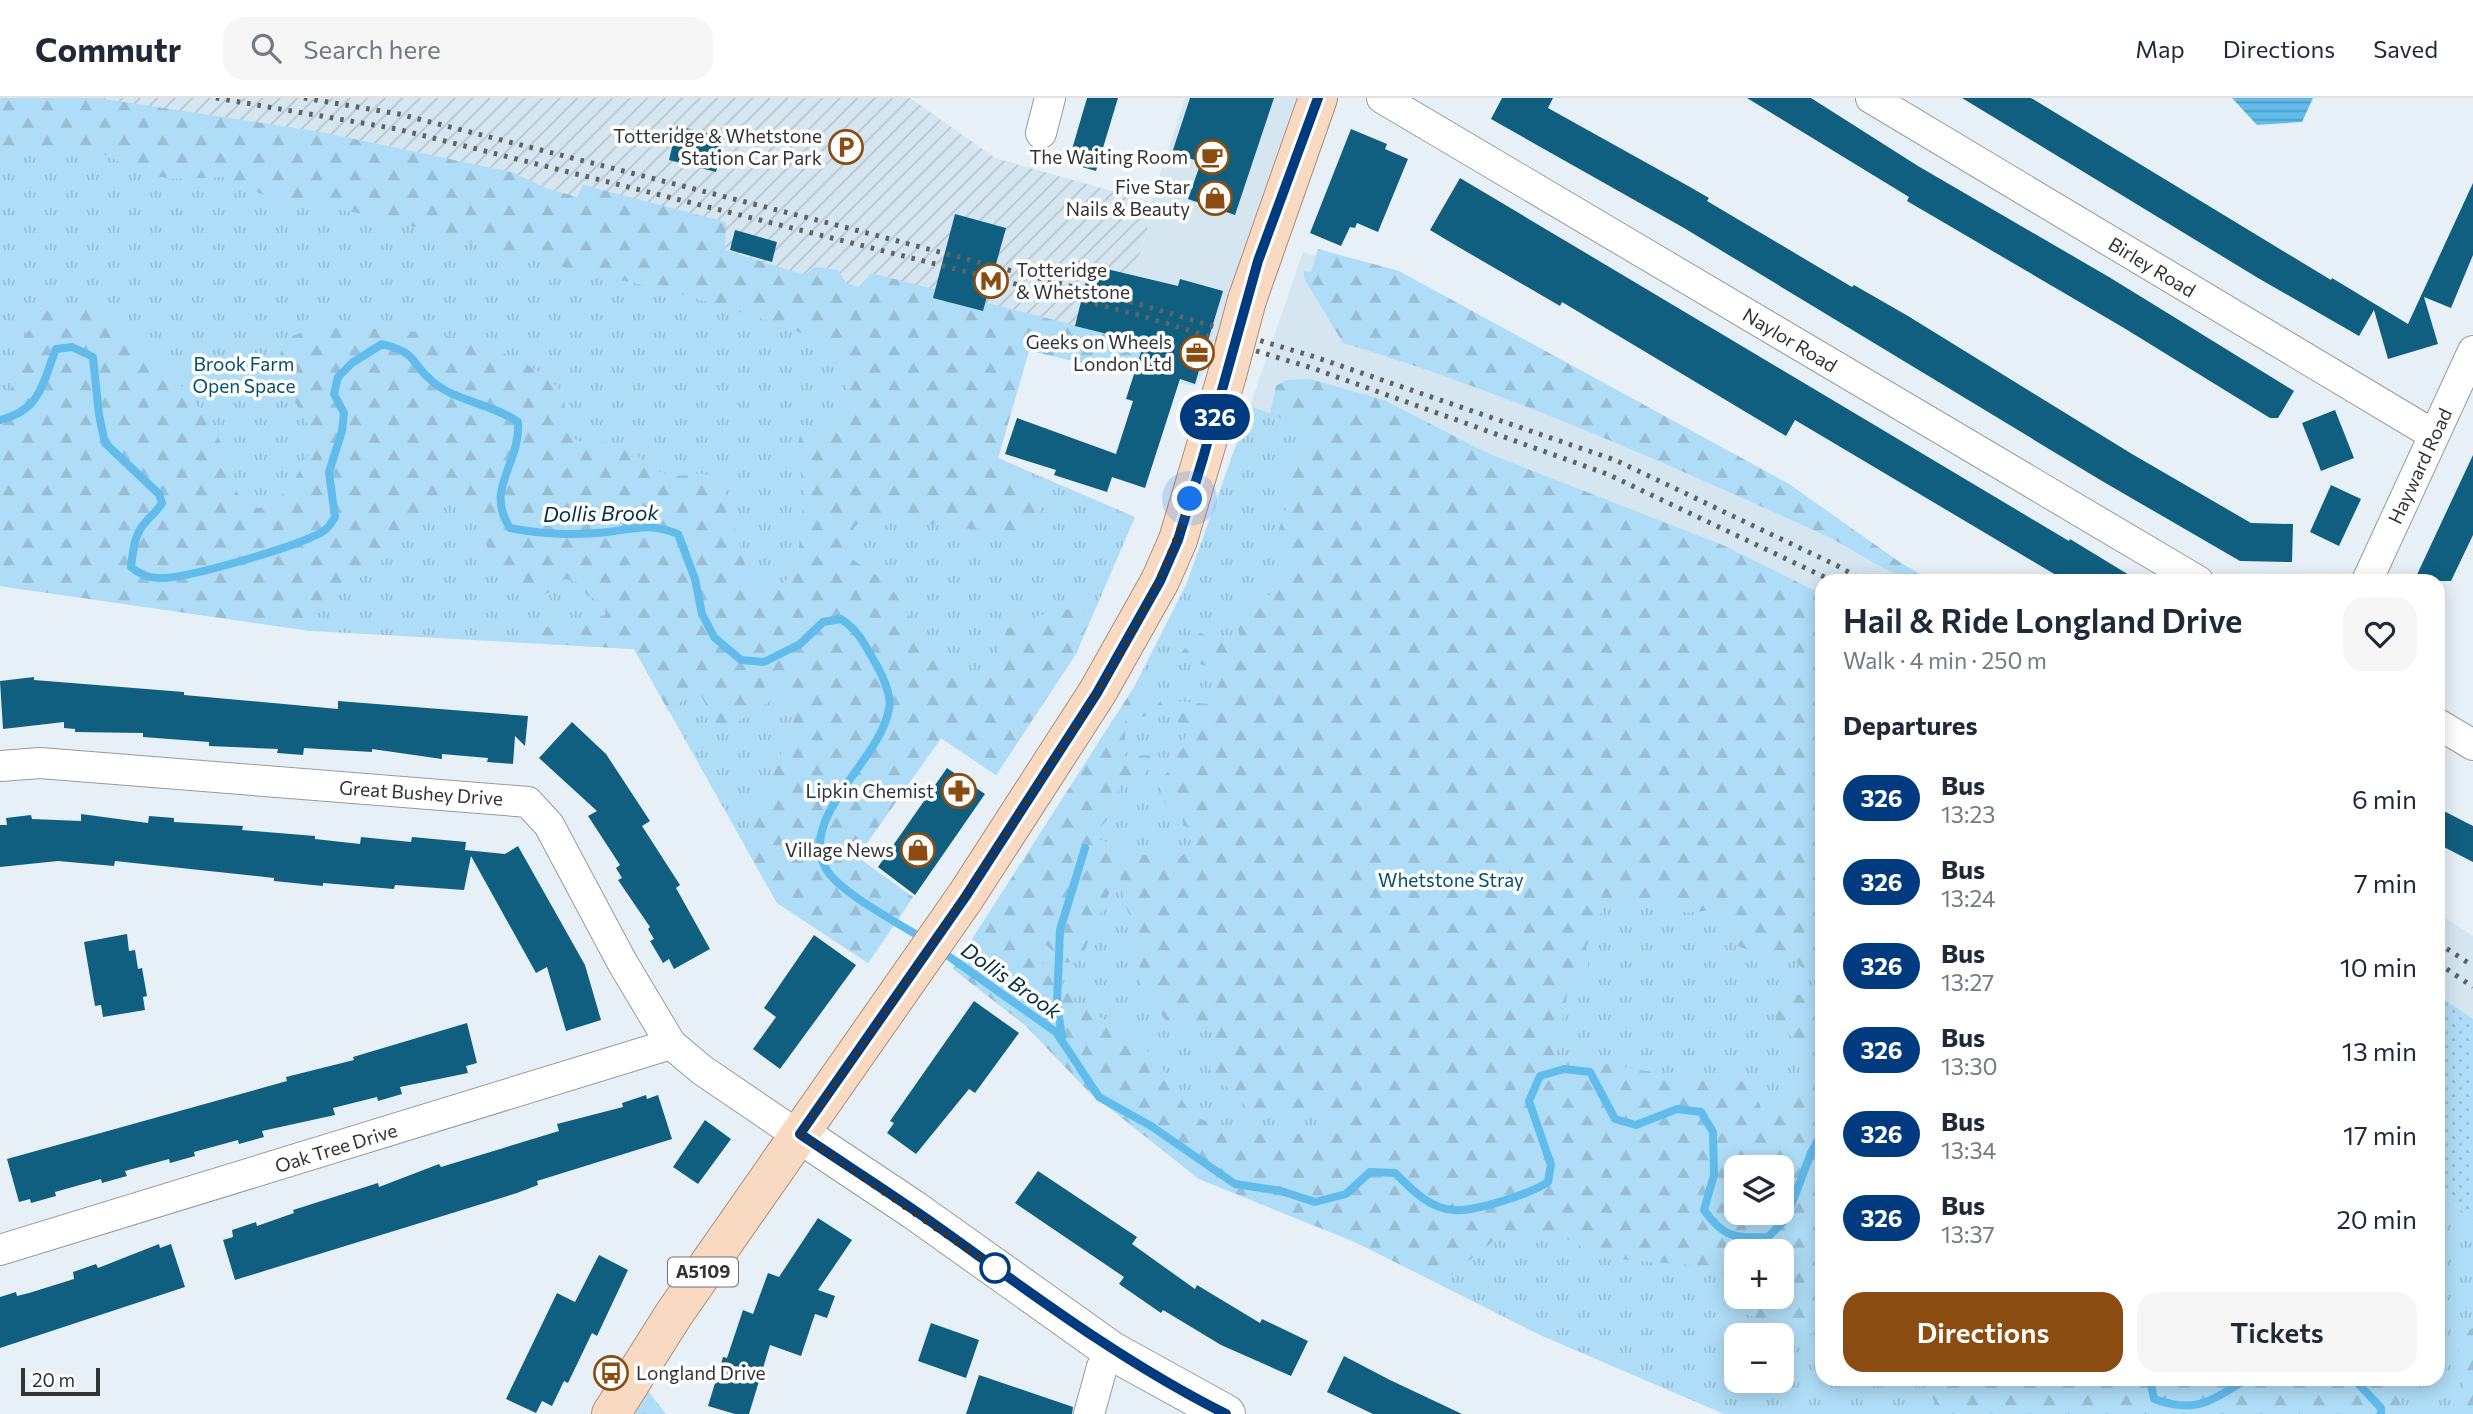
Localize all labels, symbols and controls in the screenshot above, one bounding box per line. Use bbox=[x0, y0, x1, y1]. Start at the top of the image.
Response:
search box bbox=[223, 17, 713, 80]
text: Commutr bbox=[35, 28, 181, 69]
icon: search bbox=[247, 29, 285, 67]
text: Search here bbox=[303, 33, 441, 64]
text: Map bbox=[2135, 34, 2185, 63]
text: Directions bbox=[2223, 34, 2335, 63]
text: Saved bbox=[2373, 34, 2438, 63]
place label: Totteridge & Whetstone Station Car Park bbox=[613, 124, 822, 169]
parking icon: Totteridge & Whetstone Station Car Park bbox=[827, 128, 865, 166]
cafe icon: The Waiting Room bbox=[1193, 138, 1231, 176]
place label: The Waiting Room bbox=[1029, 145, 1188, 168]
place label: Five Star Nails & Beauty bbox=[1066, 175, 1190, 220]
shop icon: Five Star Nails & Beauty bbox=[1196, 179, 1234, 217]
street label: Birley Road bbox=[2105, 232, 2200, 301]
place label: Totteridge & Whetstone bbox=[1016, 258, 1130, 303]
metro station icon: Totteridge & Whetstone bbox=[972, 262, 1010, 300]
street label: Naylor Road bbox=[1739, 303, 1841, 377]
place label: Geeks on Wheels London Ltd bbox=[1026, 330, 1172, 375]
office icon: Geeks on Wheels London Ltd bbox=[1178, 334, 1216, 372]
park label: Brook Farm Open Space bbox=[192, 352, 296, 397]
line badge: 326 bbox=[1175, 394, 1255, 440]
text: 326 bbox=[1194, 402, 1236, 431]
street label: Hayward Road bbox=[2383, 404, 2456, 527]
your location bbox=[1172, 481, 1207, 516]
water label: Dollis Brook bbox=[543, 499, 660, 526]
button: heart bbox=[2343, 597, 2417, 671]
text: Hail & Ride Longland Drive bbox=[1843, 599, 2242, 640]
text: Walk · 4 min · 250 m bbox=[1843, 646, 2047, 674]
text: Departures bbox=[1843, 709, 1978, 740]
text: Bus bbox=[1941, 769, 1985, 800]
pharmacy icon: Lipkin Chemist bbox=[940, 772, 978, 810]
street label: Great Bushey Drive bbox=[338, 775, 504, 810]
place label: Lipkin Chemist bbox=[806, 779, 934, 802]
text: 326 bbox=[1860, 783, 1903, 812]
text: 6 min bbox=[2352, 783, 2417, 814]
text: 13:23 bbox=[1941, 800, 1995, 828]
shop icon: Village News bbox=[899, 831, 937, 869]
place label: Village News bbox=[785, 838, 894, 861]
text: Bus bbox=[1941, 853, 1985, 884]
text: 326 bbox=[1860, 867, 1903, 896]
text: 7 min bbox=[2354, 867, 2417, 898]
park label: Whetstone Stray bbox=[1378, 868, 1524, 891]
text: 13:24 bbox=[1941, 884, 1996, 912]
water label: Dollis Brook bbox=[957, 936, 1067, 1024]
text: Bus bbox=[1941, 937, 1985, 968]
text: 326 bbox=[1860, 951, 1903, 980]
text: 10 min bbox=[2340, 951, 2417, 982]
text: 13:27 bbox=[1941, 968, 1994, 996]
text: Bus bbox=[1941, 1021, 1985, 1052]
text: 326 bbox=[1860, 1035, 1903, 1064]
text: 13 min bbox=[2342, 1035, 2417, 1066]
text: 13:30 bbox=[1941, 1052, 1998, 1080]
text: Bus bbox=[1941, 1105, 1985, 1136]
street label: Oak Tree Drive bbox=[272, 1118, 400, 1177]
text: 326 bbox=[1860, 1119, 1903, 1148]
text: 17 min bbox=[2343, 1119, 2417, 1150]
text: 13:34 bbox=[1941, 1136, 1996, 1164]
map controls bbox=[1724, 1155, 1794, 1393]
button: layers bbox=[1724, 1155, 1794, 1225]
text: Bus bbox=[1941, 1189, 1985, 1220]
text: 326 bbox=[1860, 1203, 1903, 1232]
text: 20 min bbox=[2336, 1203, 2417, 1234]
text: 13:37 bbox=[1941, 1220, 1995, 1248]
button: + bbox=[1724, 1239, 1794, 1309]
unlabelled marker bbox=[980, 1253, 1010, 1283]
road number: A5109 bbox=[668, 1258, 738, 1287]
button: Directions bbox=[1843, 1292, 2123, 1372]
button: Tickets bbox=[2137, 1292, 2417, 1372]
button: − bbox=[1724, 1323, 1794, 1393]
bus stop icon: Longland Drive bbox=[592, 1354, 630, 1392]
place label: Longland Drive bbox=[636, 1361, 766, 1384]
scale bar bbox=[21, 1365, 100, 1397]
text: 20 m bbox=[32, 1368, 75, 1391]

